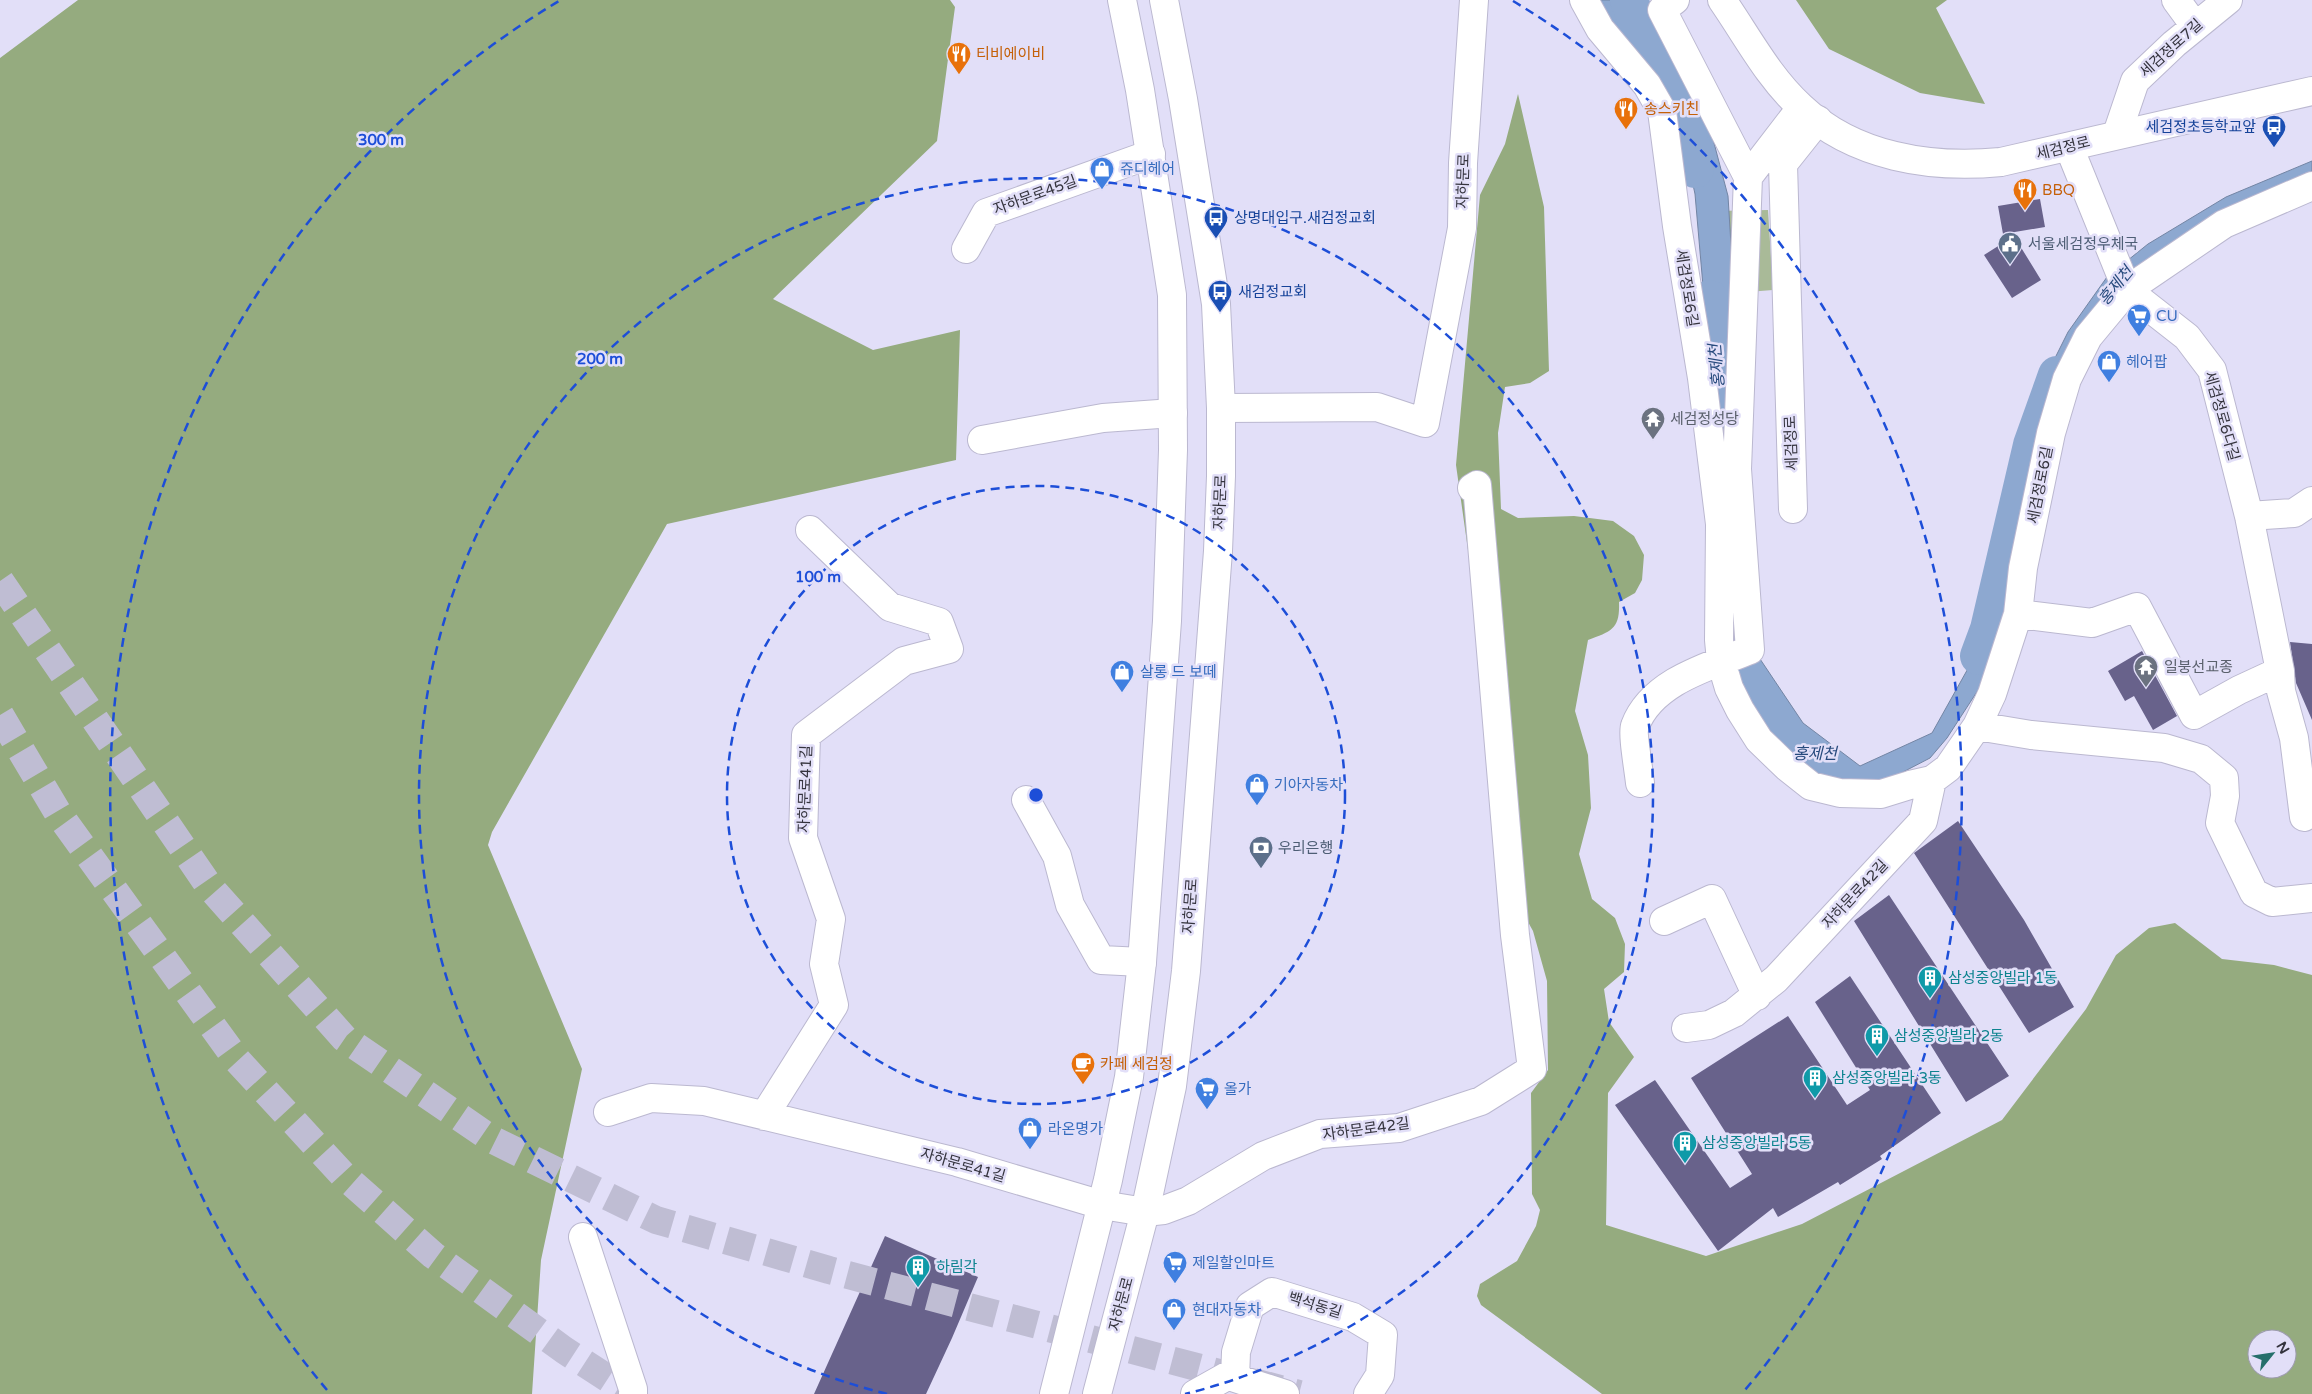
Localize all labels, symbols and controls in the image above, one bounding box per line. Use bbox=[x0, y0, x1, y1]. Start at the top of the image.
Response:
street label: 세검정로7길 bbox=[2136, 15, 2206, 81]
restaurant icon: 티비에이비 bbox=[946, 41, 972, 75]
place label: 티비에이비 bbox=[976, 45, 1045, 63]
restaurant icon: 송스키친 bbox=[1613, 96, 1639, 130]
place label: 송스키친 bbox=[1644, 100, 1699, 118]
bus stop icon: 세검정초등학교앞 bbox=[2261, 114, 2287, 148]
place label: 세검정초등학교앞 bbox=[2146, 118, 2256, 136]
text: 300 m bbox=[358, 131, 404, 149]
street label: 세검정로 bbox=[2034, 133, 2092, 163]
street label: 자하문로 bbox=[1453, 153, 1473, 209]
shop icon: 쥬디헤어 bbox=[1089, 156, 1115, 190]
place label: 쥬디헤어 bbox=[1120, 160, 1175, 178]
street label: 자하문로45길 bbox=[991, 172, 1079, 218]
restaurant icon: BBQ bbox=[2012, 177, 2038, 211]
place label: BBQ bbox=[2042, 181, 2075, 199]
bus stop icon: 상명대입구.새검정교회 bbox=[1203, 205, 1229, 239]
place label: 상명대입구.새검정교회 bbox=[1234, 209, 1376, 227]
public building icon: 서울세검정우체국 bbox=[1997, 231, 2023, 265]
place label: 서울세검정우체국 bbox=[2028, 235, 2138, 253]
street label: 세검정로6길 bbox=[1672, 248, 1702, 328]
water label: 홍제천 bbox=[2094, 261, 2139, 309]
bus stop icon: 새검정교회 bbox=[1207, 279, 1233, 313]
place label: 새검정교회 bbox=[1238, 283, 1307, 301]
supermarket icon: CU bbox=[2126, 303, 2152, 337]
place label: CU bbox=[2156, 307, 2178, 325]
water label: 홍제천 bbox=[1705, 341, 1729, 389]
shop icon: 헤어팝 bbox=[2096, 349, 2122, 383]
text: 200 m bbox=[577, 350, 623, 368]
place label: 헤어팝 bbox=[2126, 353, 2168, 371]
street label: 세검정로6다길 bbox=[2201, 369, 2243, 463]
temple icon: 세검정성당 bbox=[1640, 406, 1666, 440]
place label: 세검정성당 bbox=[1670, 410, 1739, 428]
street label: 세검정로 bbox=[1781, 415, 1801, 471]
street label: 세검정로6길 bbox=[2024, 445, 2056, 525]
street label: 자하문로 bbox=[1210, 474, 1230, 530]
text: 100 m bbox=[795, 568, 841, 586]
temple icon: 일붕선교종 bbox=[2133, 654, 2159, 688]
place label: 일붕선교종 bbox=[2164, 658, 2233, 676]
shop icon: 살롱 드 보떼 bbox=[1109, 659, 1135, 693]
place label: 살롱 드 보떼 bbox=[1140, 663, 1217, 681]
water label: 홍제천 bbox=[1793, 744, 1839, 764]
street label: 자하문로41길 bbox=[794, 745, 816, 833]
shop icon: 기아자동차 bbox=[1244, 772, 1270, 806]
place label: 기아자동차 bbox=[1274, 776, 1343, 794]
centre of rings bbox=[1027, 786, 1045, 804]
bank icon: 우리은행 bbox=[1248, 835, 1274, 869]
place label: 우리은행 bbox=[1278, 839, 1333, 857]
street label: 자하문로42길 bbox=[1818, 856, 1892, 932]
street label: 자하문로 bbox=[1179, 878, 1201, 934]
building icon: 삼성중앙빌라 1동 bbox=[1917, 965, 1943, 999]
place label: 삼성중앙빌라 1동 bbox=[1948, 969, 2058, 987]
building icon: 삼성중앙빌라 2동 bbox=[1864, 1023, 1890, 1057]
place label: 삼성중앙빌라 2동 bbox=[1894, 1027, 2004, 1045]
cafe icon: 카페 세검정 bbox=[1070, 1051, 1096, 1085]
place label: 카페 세검정 bbox=[1100, 1055, 1173, 1073]
building icon: 삼성중앙빌라 3동 bbox=[1802, 1065, 1828, 1099]
place label: 삼성중앙빌라 3동 bbox=[1832, 1069, 1942, 1087]
supermarket icon: 올가 bbox=[1194, 1076, 1220, 1110]
place label: 올가 bbox=[1224, 1080, 1252, 1098]
street label: 자하문로42길 bbox=[1321, 1114, 1411, 1144]
shop icon: 라온명가 bbox=[1017, 1116, 1043, 1150]
place label: 라온명가 bbox=[1048, 1120, 1103, 1138]
building icon: 삼성중앙빌라 5동 bbox=[1672, 1130, 1698, 1164]
place label: 삼성중앙빌라 5동 bbox=[1702, 1134, 1812, 1152]
street label: 자하문로41길 bbox=[918, 1144, 1008, 1186]
supermarket icon: 제일할인마트 bbox=[1162, 1250, 1188, 1284]
building icon: 하림각 bbox=[905, 1254, 931, 1288]
place label: 제일할인마트 bbox=[1192, 1254, 1275, 1272]
place label: 하림각 bbox=[936, 1258, 978, 1276]
street label: 자하문로 bbox=[1105, 1275, 1137, 1333]
street label: 백석동길 bbox=[1286, 1288, 1344, 1322]
shop icon: 현대자동차 bbox=[1161, 1297, 1187, 1331]
place label: 현대자동차 bbox=[1192, 1301, 1261, 1319]
north arrow bbox=[2247, 1329, 2297, 1379]
text: N bbox=[2273, 1339, 2293, 1357]

